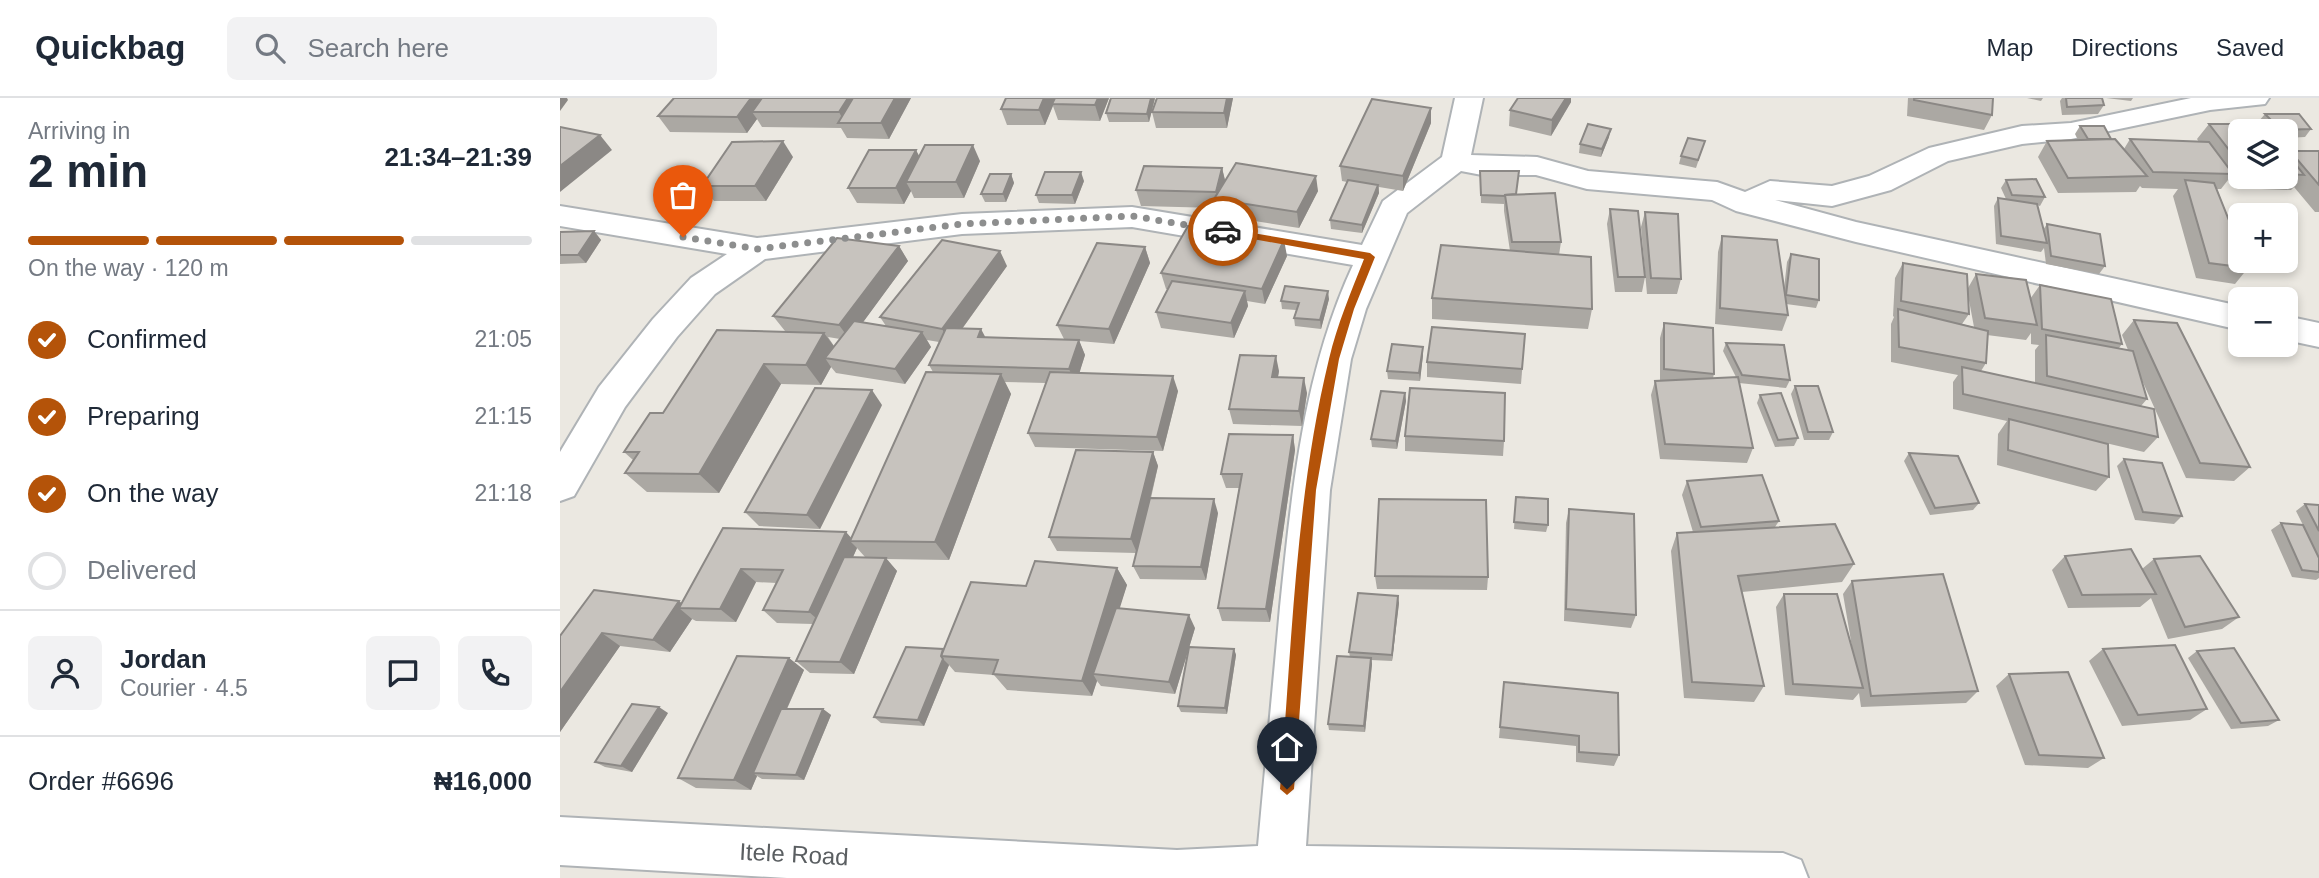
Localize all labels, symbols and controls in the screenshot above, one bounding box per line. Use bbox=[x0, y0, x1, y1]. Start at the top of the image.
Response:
search box bbox=[227, 17, 717, 80]
text: Quickbag bbox=[35, 29, 185, 66]
icon: search bbox=[251, 29, 289, 67]
text: Search here bbox=[307, 33, 449, 63]
text: Map bbox=[1987, 34, 2033, 61]
text: Directions bbox=[2071, 34, 2178, 61]
text: Saved bbox=[2216, 34, 2284, 61]
text: Arriving in bbox=[28, 118, 130, 144]
map controls bbox=[2228, 119, 2298, 357]
button: layers bbox=[2228, 119, 2298, 189]
text: 21:34–21:39 bbox=[385, 142, 532, 172]
text: 2 min bbox=[28, 145, 148, 197]
pin bbox=[653, 165, 713, 237]
icon: bag bbox=[664, 176, 702, 214]
courier bbox=[1188, 196, 1258, 266]
button: + bbox=[2228, 203, 2298, 273]
icon: car bbox=[1204, 212, 1242, 250]
text: On the way · 120 m bbox=[28, 255, 229, 281]
button: − bbox=[2228, 287, 2298, 357]
icon: check bbox=[28, 321, 66, 359]
text: Confirmed bbox=[87, 324, 207, 354]
text: 21:05 bbox=[474, 326, 532, 352]
icon: check bbox=[28, 398, 66, 436]
text: Preparing bbox=[87, 401, 200, 431]
text: 21:15 bbox=[474, 403, 532, 429]
icon: check bbox=[28, 475, 66, 513]
text: On the way bbox=[87, 478, 219, 508]
text: 21:18 bbox=[474, 480, 532, 506]
text: Delivered bbox=[87, 555, 197, 585]
button: person bbox=[28, 636, 102, 710]
button: chat bbox=[366, 636, 440, 710]
button: phone bbox=[458, 636, 532, 710]
text: Jordan bbox=[120, 644, 207, 674]
text: Courier · 4.5 bbox=[120, 675, 248, 701]
pin bbox=[1257, 717, 1317, 789]
icon: home bbox=[1268, 728, 1306, 766]
text: Order #6696 bbox=[28, 766, 174, 796]
text: ₦16,000 bbox=[434, 766, 532, 796]
street label: Itele Road bbox=[739, 838, 849, 870]

